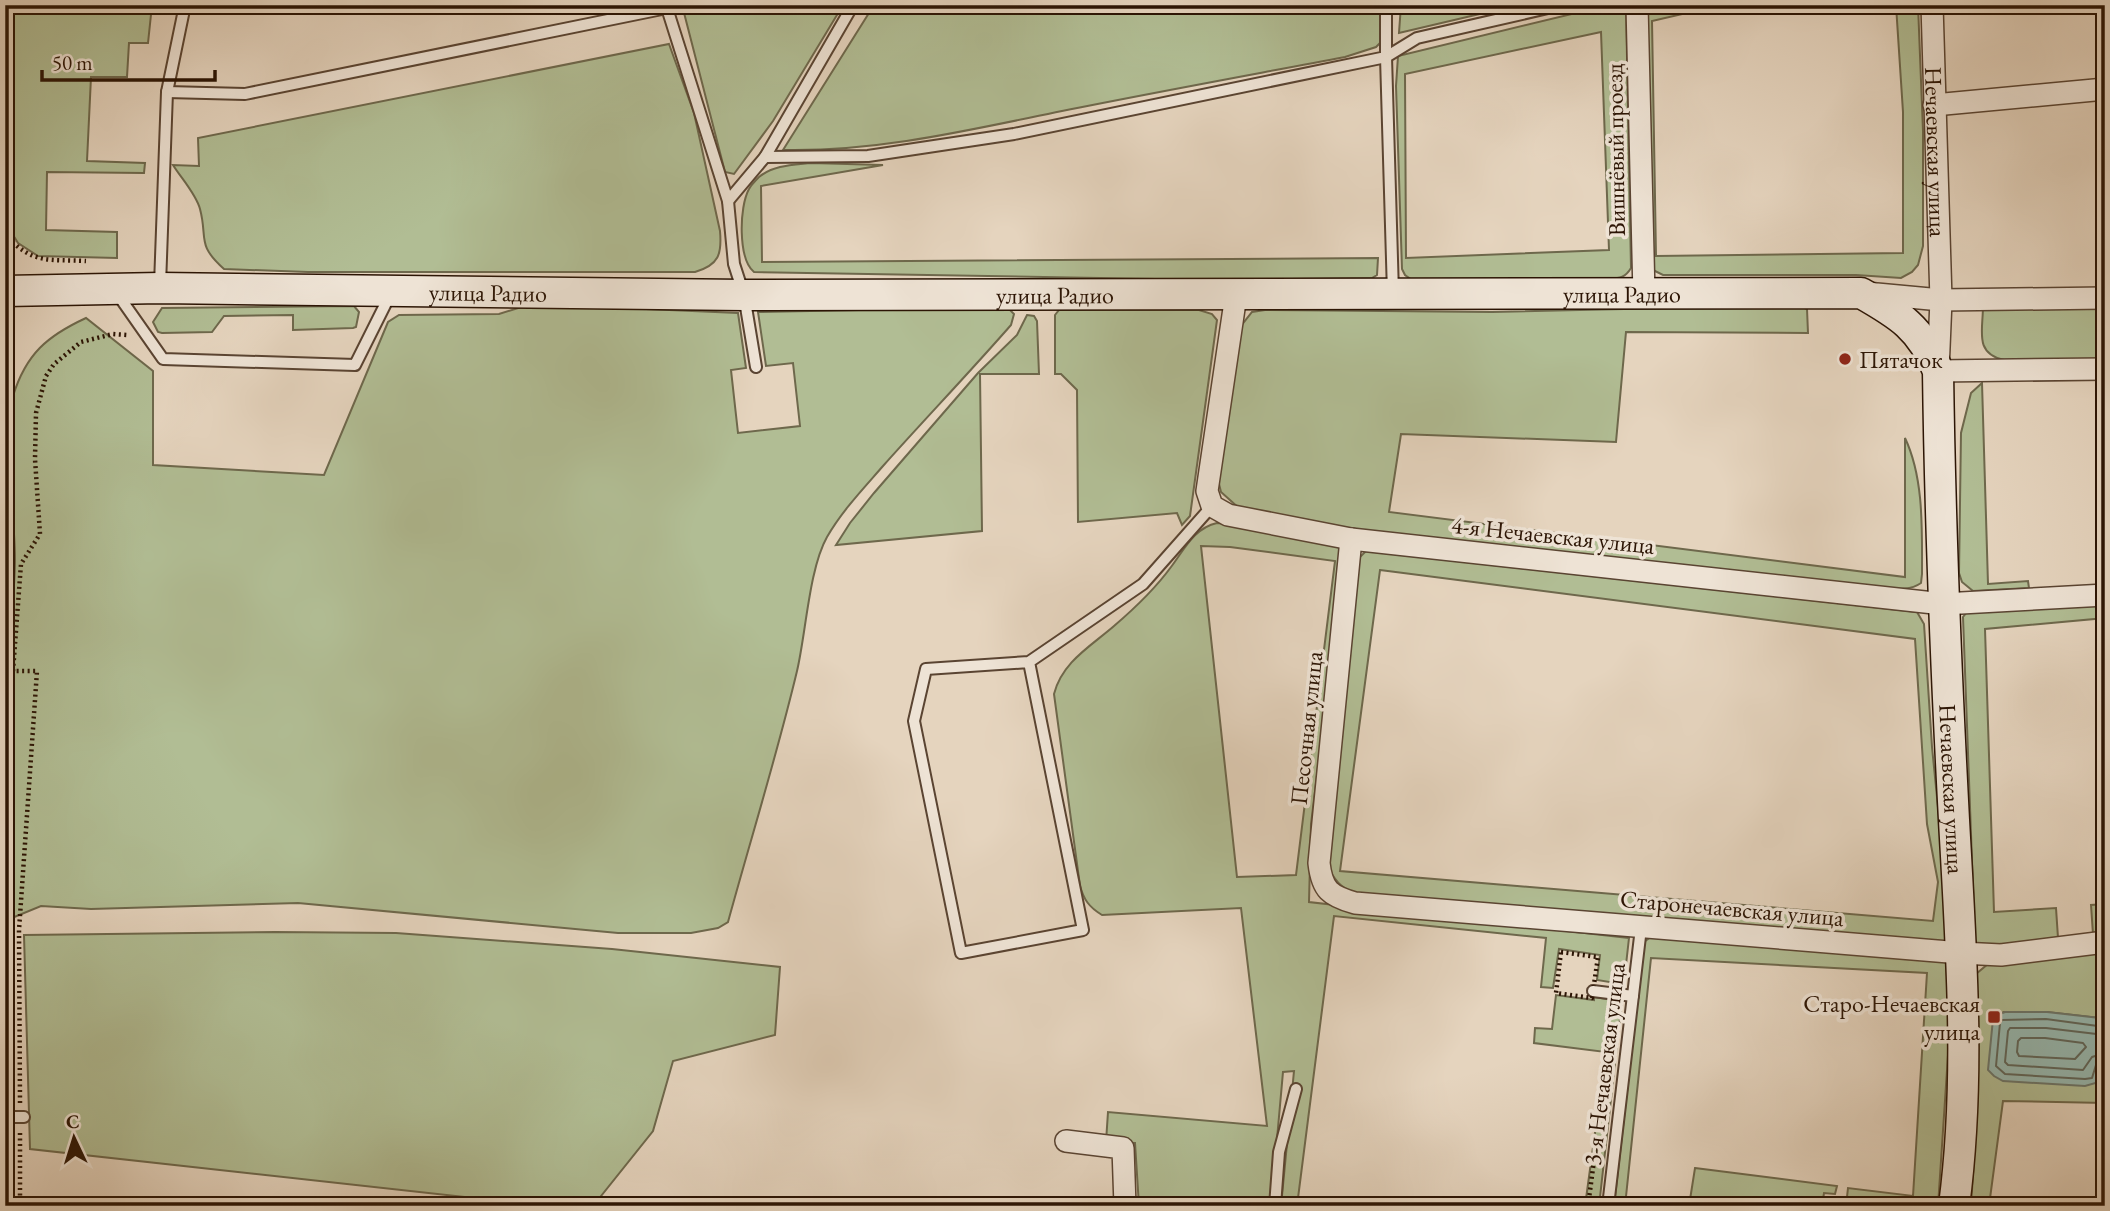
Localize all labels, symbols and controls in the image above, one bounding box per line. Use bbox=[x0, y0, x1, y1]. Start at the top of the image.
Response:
scale bar bbox=[42, 38, 215, 82]
text: 50 m bbox=[52, 49, 93, 76]
street label: Вишнёвый проезд bbox=[1598, 63, 1632, 237]
street label: Нечаевская улица bbox=[1918, 66, 1955, 238]
street label: улица Радио bbox=[429, 276, 547, 308]
street label: улица Радио bbox=[1563, 278, 1681, 309]
street label: улица Радио bbox=[996, 279, 1114, 310]
place label: Пятачок bbox=[1859, 344, 1943, 375]
marker: Пятачок bbox=[1837, 351, 1853, 367]
street label: 4-я Нечаевская улица bbox=[1450, 509, 1656, 561]
street label: Песочная улица bbox=[1283, 649, 1330, 806]
street label: Нечаевская улица bbox=[1933, 703, 1973, 875]
street label: Старонечаевская улица bbox=[1619, 883, 1845, 933]
street label: 3-я Нечаевская улица bbox=[1576, 960, 1632, 1167]
place label: Старо-Нечаевская улица bbox=[1803, 988, 1980, 1047]
marker: Старо-Нечаевская улица bbox=[1986, 1009, 2002, 1025]
north arrow bbox=[38, 1102, 108, 1172]
text: С bbox=[65, 1109, 80, 1134]

